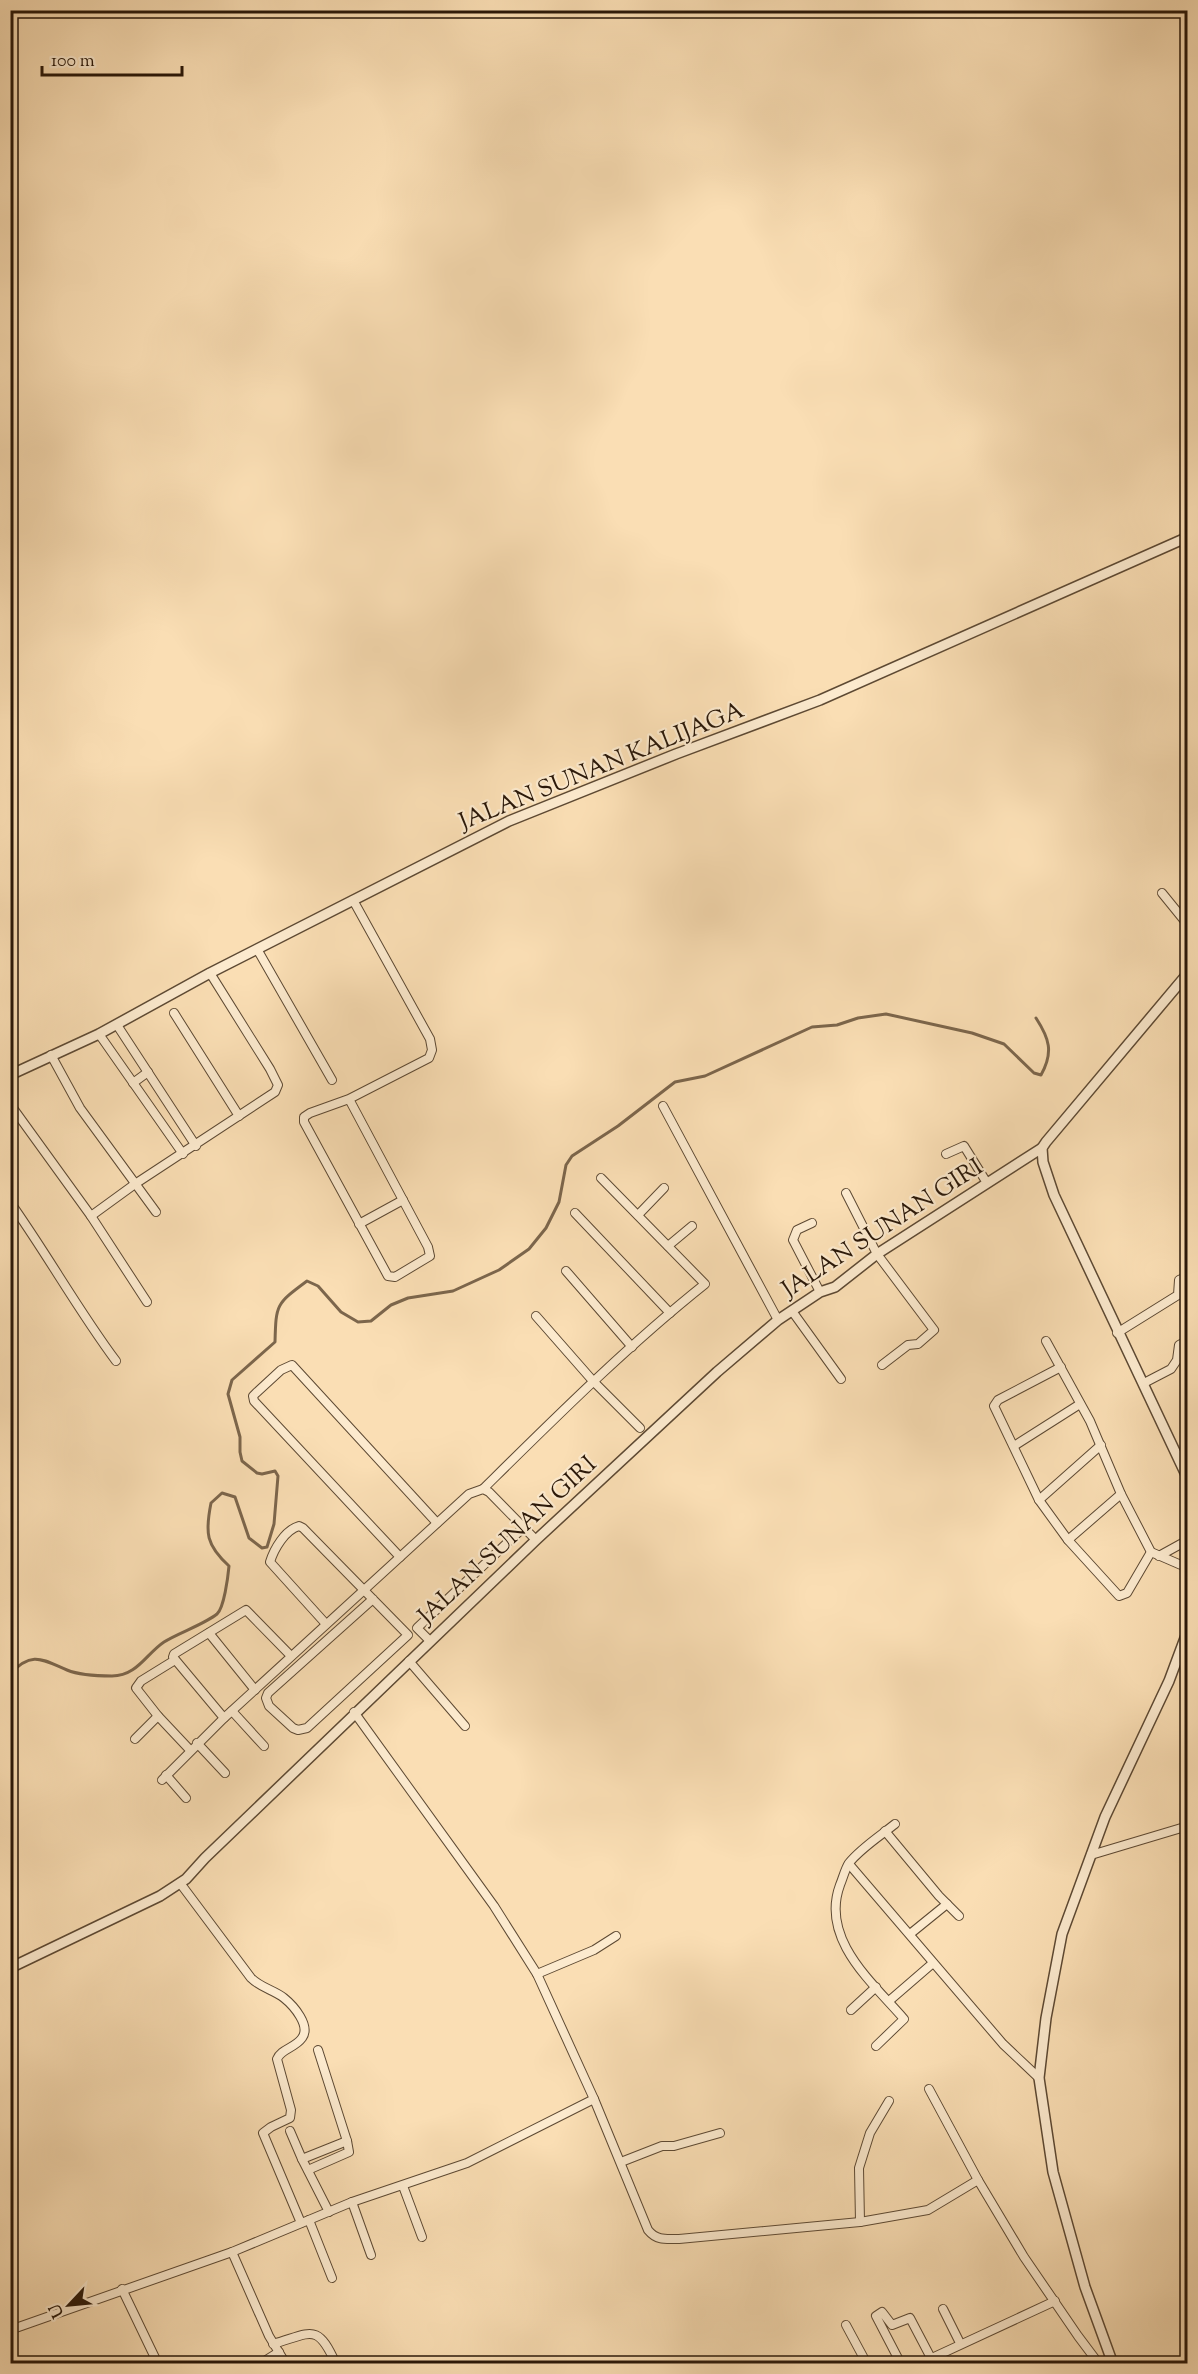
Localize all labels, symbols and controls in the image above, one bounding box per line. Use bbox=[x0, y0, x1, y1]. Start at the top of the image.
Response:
scale bar bbox=[42, 39, 182, 77]
text: 100 m bbox=[51, 49, 95, 75]
street label: JALAN SUNAN KALIJAGA bbox=[453, 694, 750, 841]
street label: JALAN SUNAN GIRI bbox=[774, 1151, 990, 1308]
street label: JALAN SUNAN GIRI bbox=[409, 1449, 605, 1634]
north arrow bbox=[39, 2275, 99, 2335]
text: U bbox=[44, 2299, 71, 2321]

